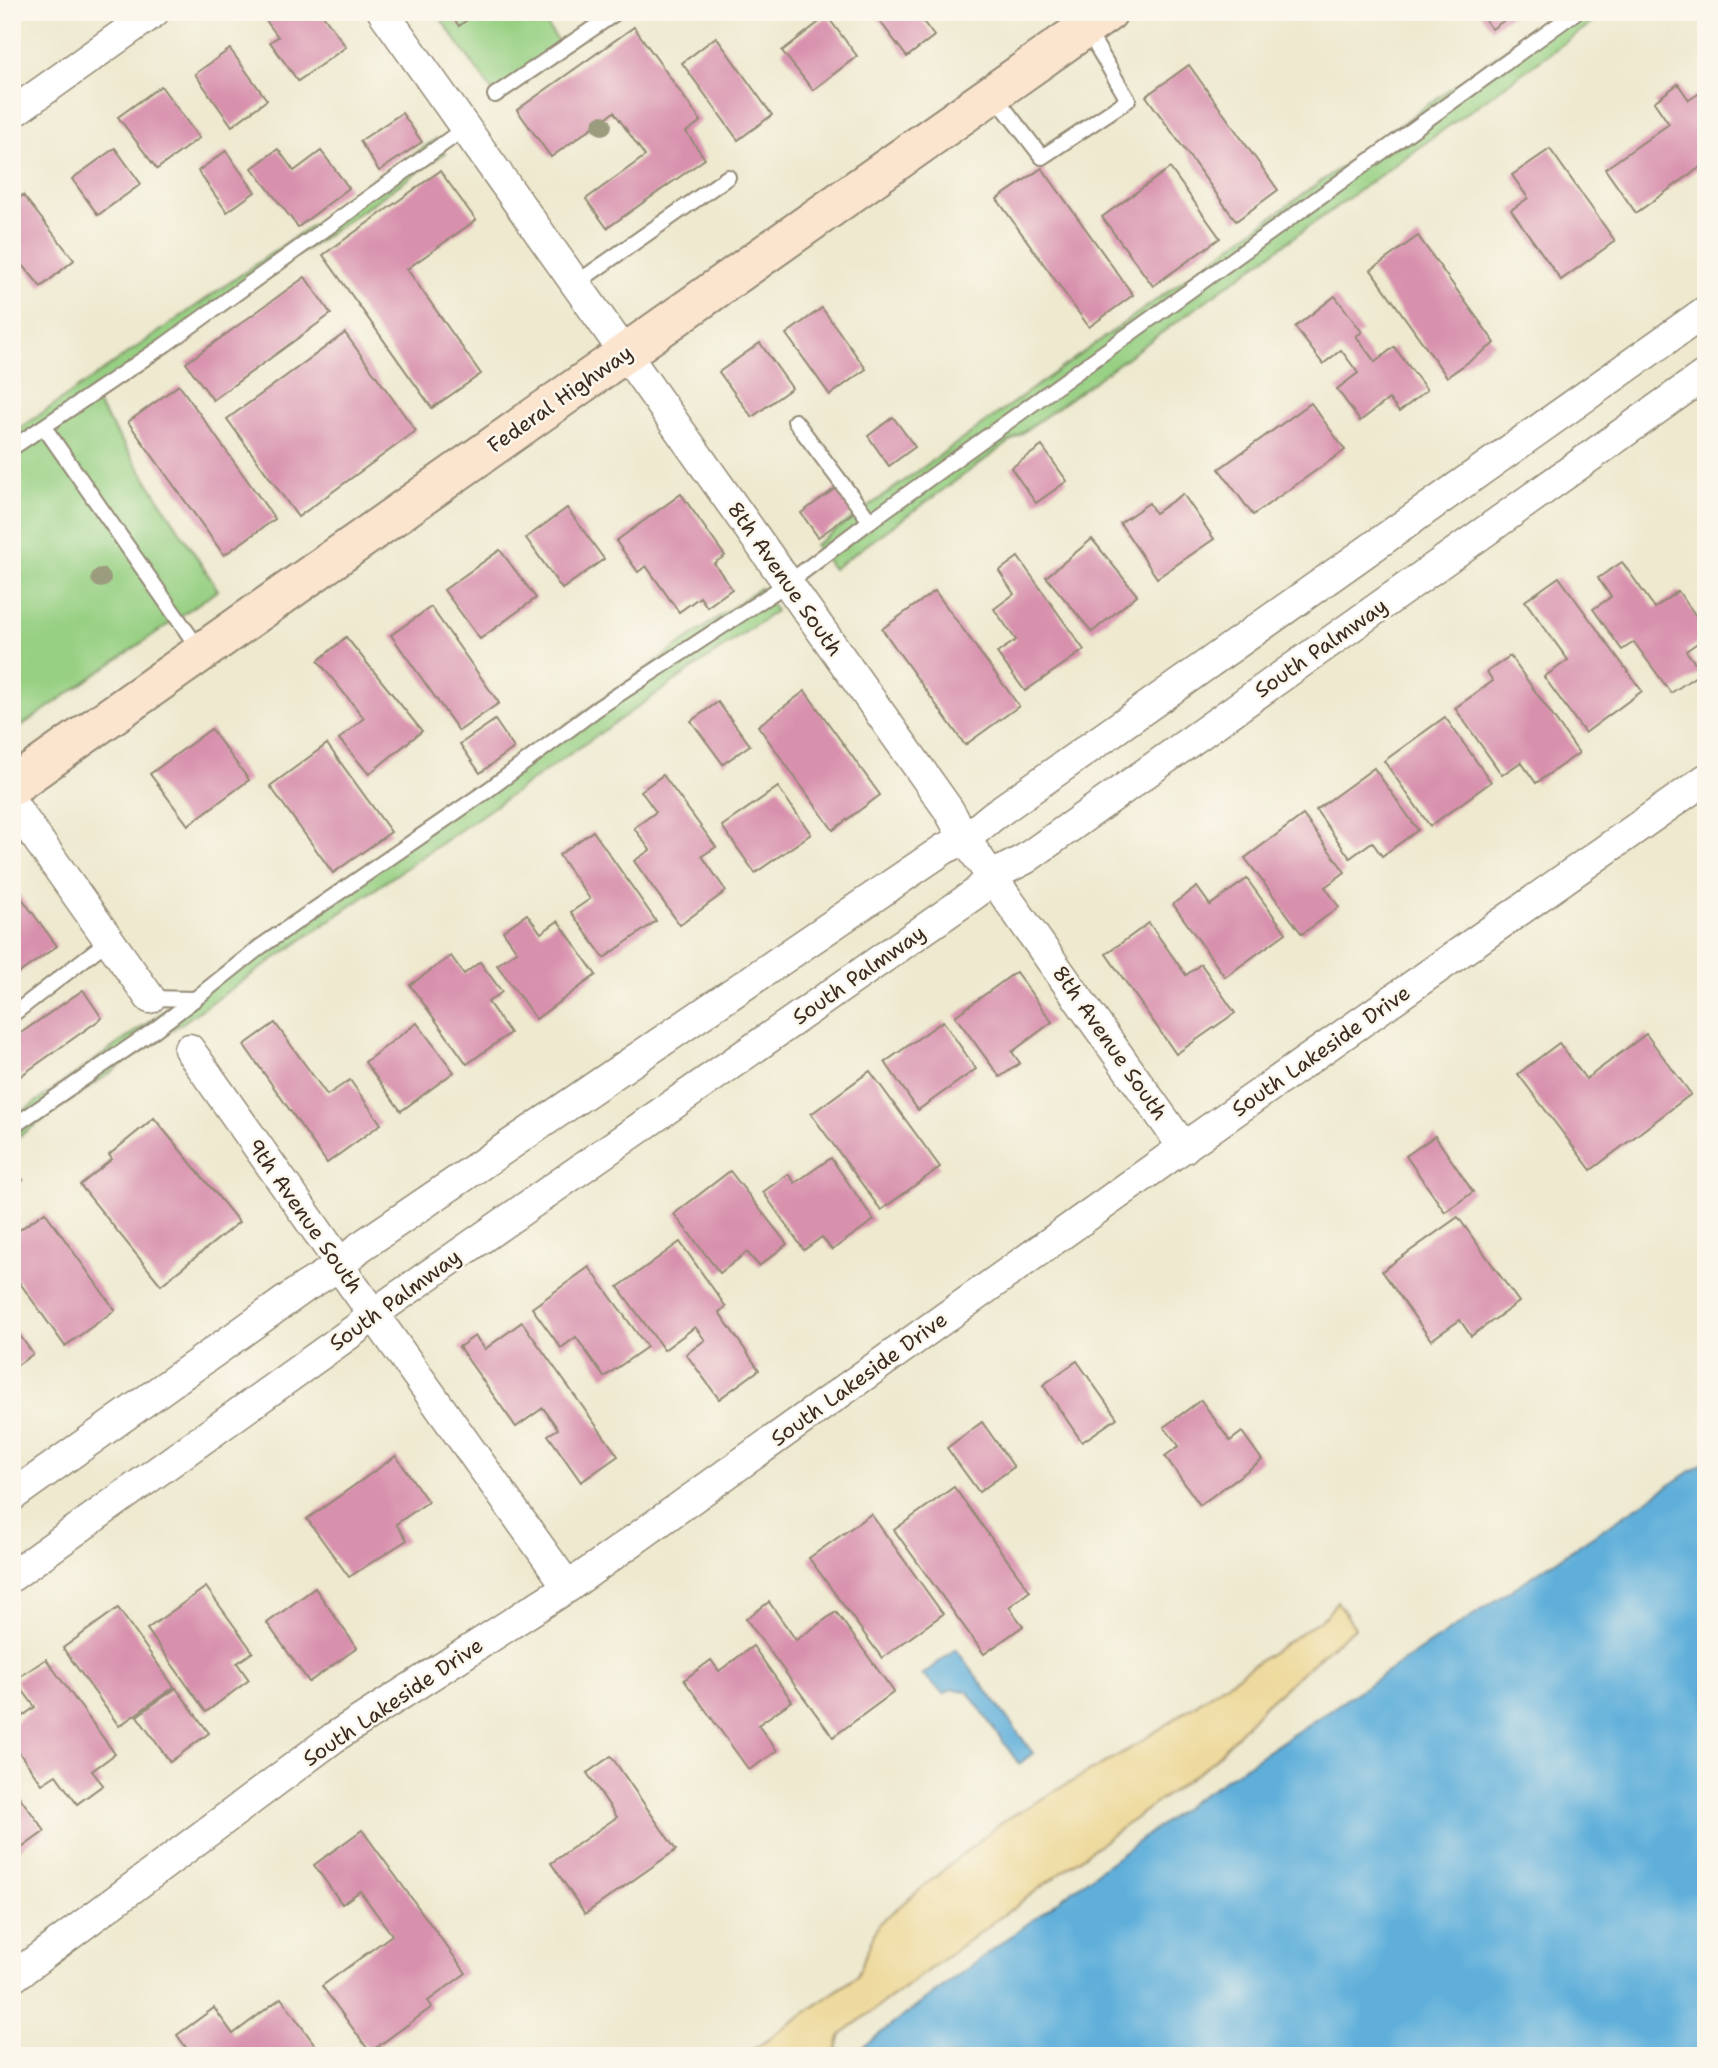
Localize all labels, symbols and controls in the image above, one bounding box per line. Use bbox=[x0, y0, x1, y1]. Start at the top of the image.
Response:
street label: Federal Highway bbox=[482, 338, 638, 460]
street label: 8th Avenue South bbox=[721, 496, 849, 662]
street label: South Palmway bbox=[1249, 592, 1393, 704]
street label: South Palmway bbox=[787, 919, 931, 1031]
street label: 8th Avenue South bbox=[1046, 960, 1174, 1126]
street label: South Lakeside Drive bbox=[1226, 979, 1416, 1123]
street label: 9th Avenue South bbox=[241, 1133, 369, 1299]
street label: South Palmway bbox=[324, 1243, 466, 1357]
street label: South Lakeside Drive bbox=[765, 1305, 953, 1453]
street label: South Lakeside Drive bbox=[297, 1631, 489, 1773]

